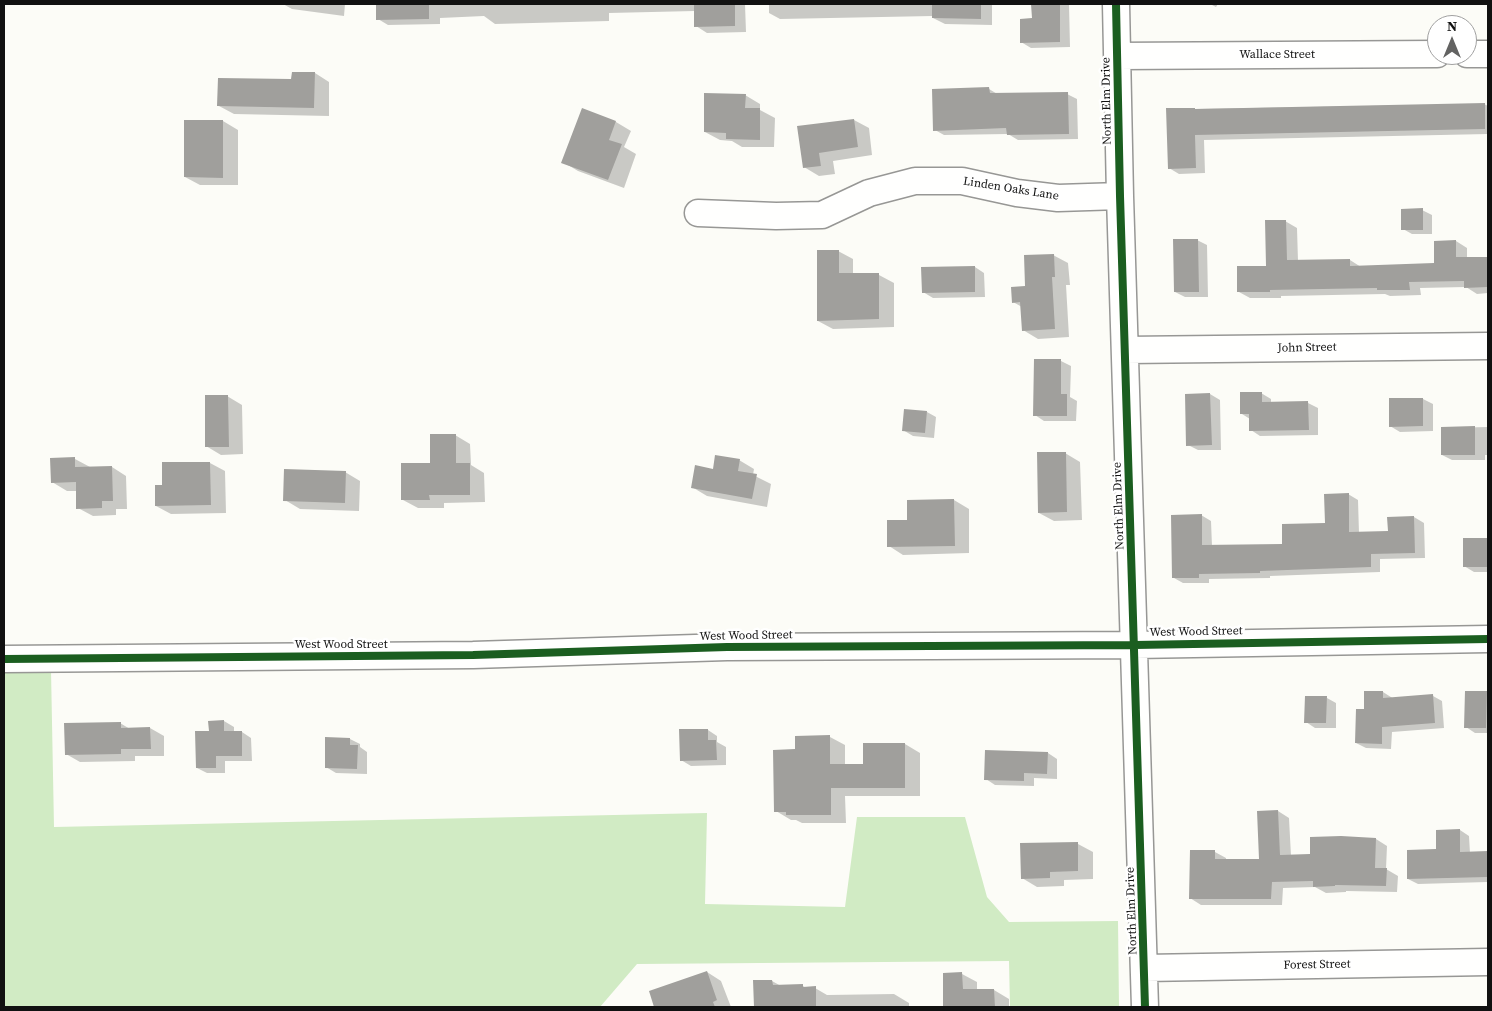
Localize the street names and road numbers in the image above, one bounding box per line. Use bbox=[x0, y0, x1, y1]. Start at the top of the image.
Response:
street label: Wallace Street bbox=[1239, 48, 1315, 62]
street label: North Elm Drive bbox=[1099, 57, 1115, 145]
street label: Linden Oaks Lane bbox=[962, 174, 1060, 204]
street label: John Street bbox=[1277, 340, 1337, 356]
street label: North Elm Drive bbox=[1110, 462, 1128, 550]
street label: West Wood Street bbox=[1149, 624, 1243, 640]
street label: West Wood Street bbox=[699, 628, 793, 644]
street label: West Wood Street bbox=[294, 638, 388, 652]
street label: North Elm Drive bbox=[1123, 867, 1141, 955]
street label: Forest Street bbox=[1283, 957, 1351, 973]

